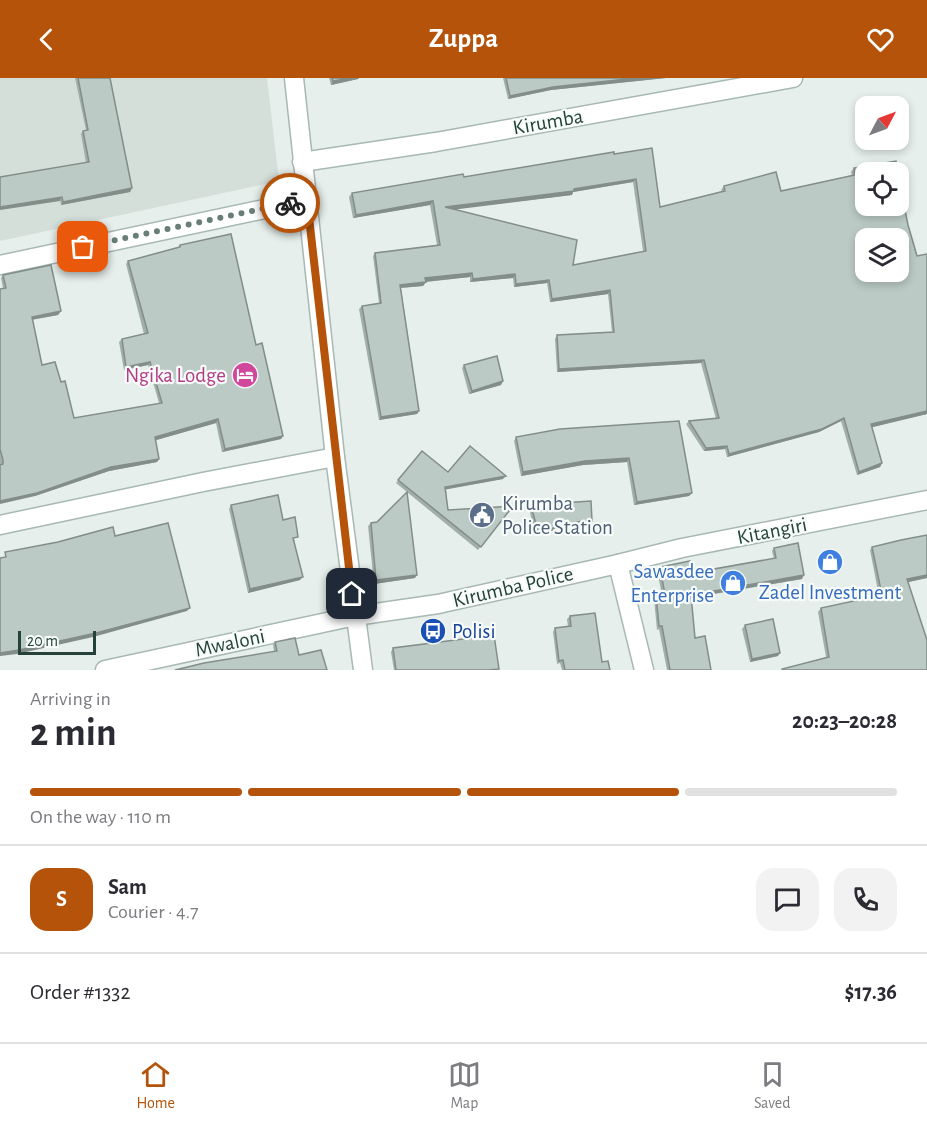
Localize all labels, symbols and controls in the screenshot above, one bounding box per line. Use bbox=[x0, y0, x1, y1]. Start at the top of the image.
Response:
icon: back bbox=[30, 23, 63, 56]
icon: heart bbox=[864, 23, 897, 56]
text: Zuppa bbox=[429, 25, 498, 52]
north arrow bbox=[855, 96, 909, 150]
map controls bbox=[855, 96, 909, 282]
street label: Kirumba bbox=[511, 105, 585, 139]
button: locate bbox=[855, 162, 909, 216]
courier bbox=[260, 173, 320, 233]
icon: bike bbox=[274, 187, 307, 220]
pin bbox=[57, 221, 108, 272]
button: layers bbox=[855, 228, 909, 282]
icon: bag bbox=[66, 230, 99, 263]
hotel icon: Ngika Lodge bbox=[230, 360, 260, 390]
place label: Ngika Lodge bbox=[125, 365, 226, 386]
place label: Kirumba Police Station bbox=[502, 493, 613, 538]
public building icon: Kirumba Police Station bbox=[467, 500, 497, 530]
street label: Kitangiri bbox=[735, 514, 809, 548]
shop icon: Zadel Investment bbox=[815, 547, 845, 577]
place label: Sawasdee Enterprise bbox=[631, 561, 714, 606]
street label: Kirumba Police bbox=[451, 563, 575, 611]
pin bbox=[326, 568, 377, 619]
shop icon: Sawasdee Enterprise bbox=[718, 568, 748, 598]
icon: home bbox=[335, 577, 368, 610]
place label: Zadel Investment bbox=[759, 582, 902, 603]
bus stop icon: Polisi bbox=[418, 616, 448, 646]
place label: Polisi bbox=[452, 621, 495, 642]
street label: Mwaloni bbox=[193, 625, 267, 661]
scale bar bbox=[18, 628, 96, 656]
text: 20 m bbox=[27, 633, 58, 649]
text: Arriving in bbox=[30, 689, 111, 709]
text: 20:23–20:28 bbox=[792, 710, 897, 732]
text: 2 min bbox=[30, 714, 117, 753]
text: On the way · 110 m bbox=[30, 807, 171, 827]
button: chat bbox=[756, 868, 819, 931]
button: phone bbox=[834, 868, 897, 931]
text: Sam bbox=[108, 876, 147, 898]
text: S bbox=[56, 888, 67, 910]
text: Courier · 4.7 bbox=[108, 902, 199, 922]
text: Order #1332 bbox=[30, 981, 130, 1003]
text: $17.36 bbox=[845, 981, 897, 1003]
tab: Home bbox=[136, 1058, 175, 1113]
tab: Map bbox=[448, 1058, 481, 1113]
tab: Saved bbox=[754, 1058, 791, 1113]

